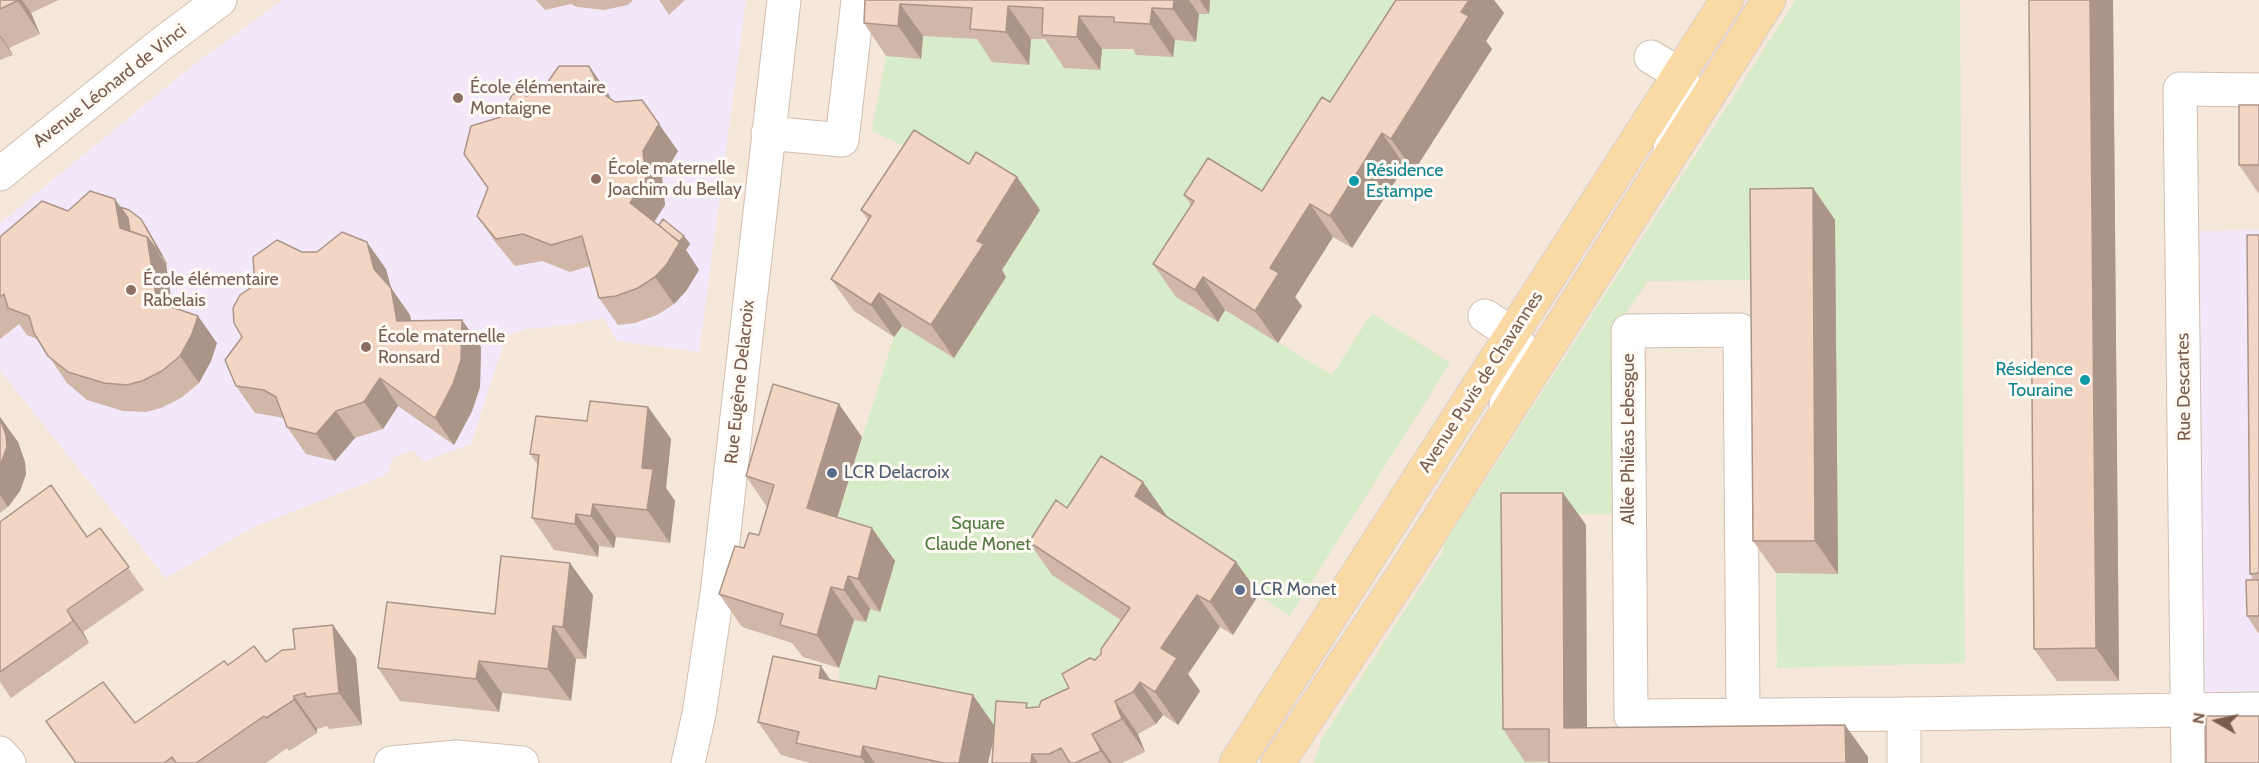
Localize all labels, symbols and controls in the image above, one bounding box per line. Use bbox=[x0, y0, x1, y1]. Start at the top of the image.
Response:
street label: Avenue Léonard de Vinci bbox=[29, 20, 191, 152]
place label: École élémentaire Montaigne bbox=[470, 77, 606, 119]
marker: École élémentaire Montaigne bbox=[451, 91, 465, 105]
place label: École maternelle Joachim du Bellay bbox=[608, 158, 742, 201]
place label: Résidence Estampe bbox=[1366, 160, 1444, 202]
marker: École maternelle Joachim du Bellay bbox=[589, 172, 603, 186]
marker: Résidence Estampe bbox=[1347, 174, 1361, 188]
place label: École élémentaire Rabelais bbox=[143, 269, 279, 312]
marker: École élémentaire Rabelais bbox=[124, 283, 138, 297]
street label: Avenue Puvis de Chavannes bbox=[1414, 287, 1548, 477]
street label: Rue Eugène Delacroix bbox=[721, 299, 759, 465]
place label: École maternelle Ronsard bbox=[378, 326, 505, 368]
street label: Rue Descartes bbox=[2172, 333, 2196, 441]
marker: École maternelle Ronsard bbox=[359, 340, 373, 354]
street label: Allée Philéas Lebesgue bbox=[1618, 353, 1640, 525]
place label: Résidence Touraine bbox=[1995, 359, 2073, 401]
marker: Résidence Touraine bbox=[2078, 373, 2092, 387]
place label: LCR Delacroix bbox=[844, 462, 950, 484]
marker: LCR Delacroix bbox=[825, 466, 839, 480]
park label: Square Claude Monet bbox=[925, 513, 1031, 556]
place label: LCR Monet bbox=[1252, 579, 1336, 601]
marker: LCR Monet bbox=[1233, 583, 1247, 597]
north arrow bbox=[2187, 691, 2247, 751]
text: N bbox=[2188, 711, 2209, 725]

